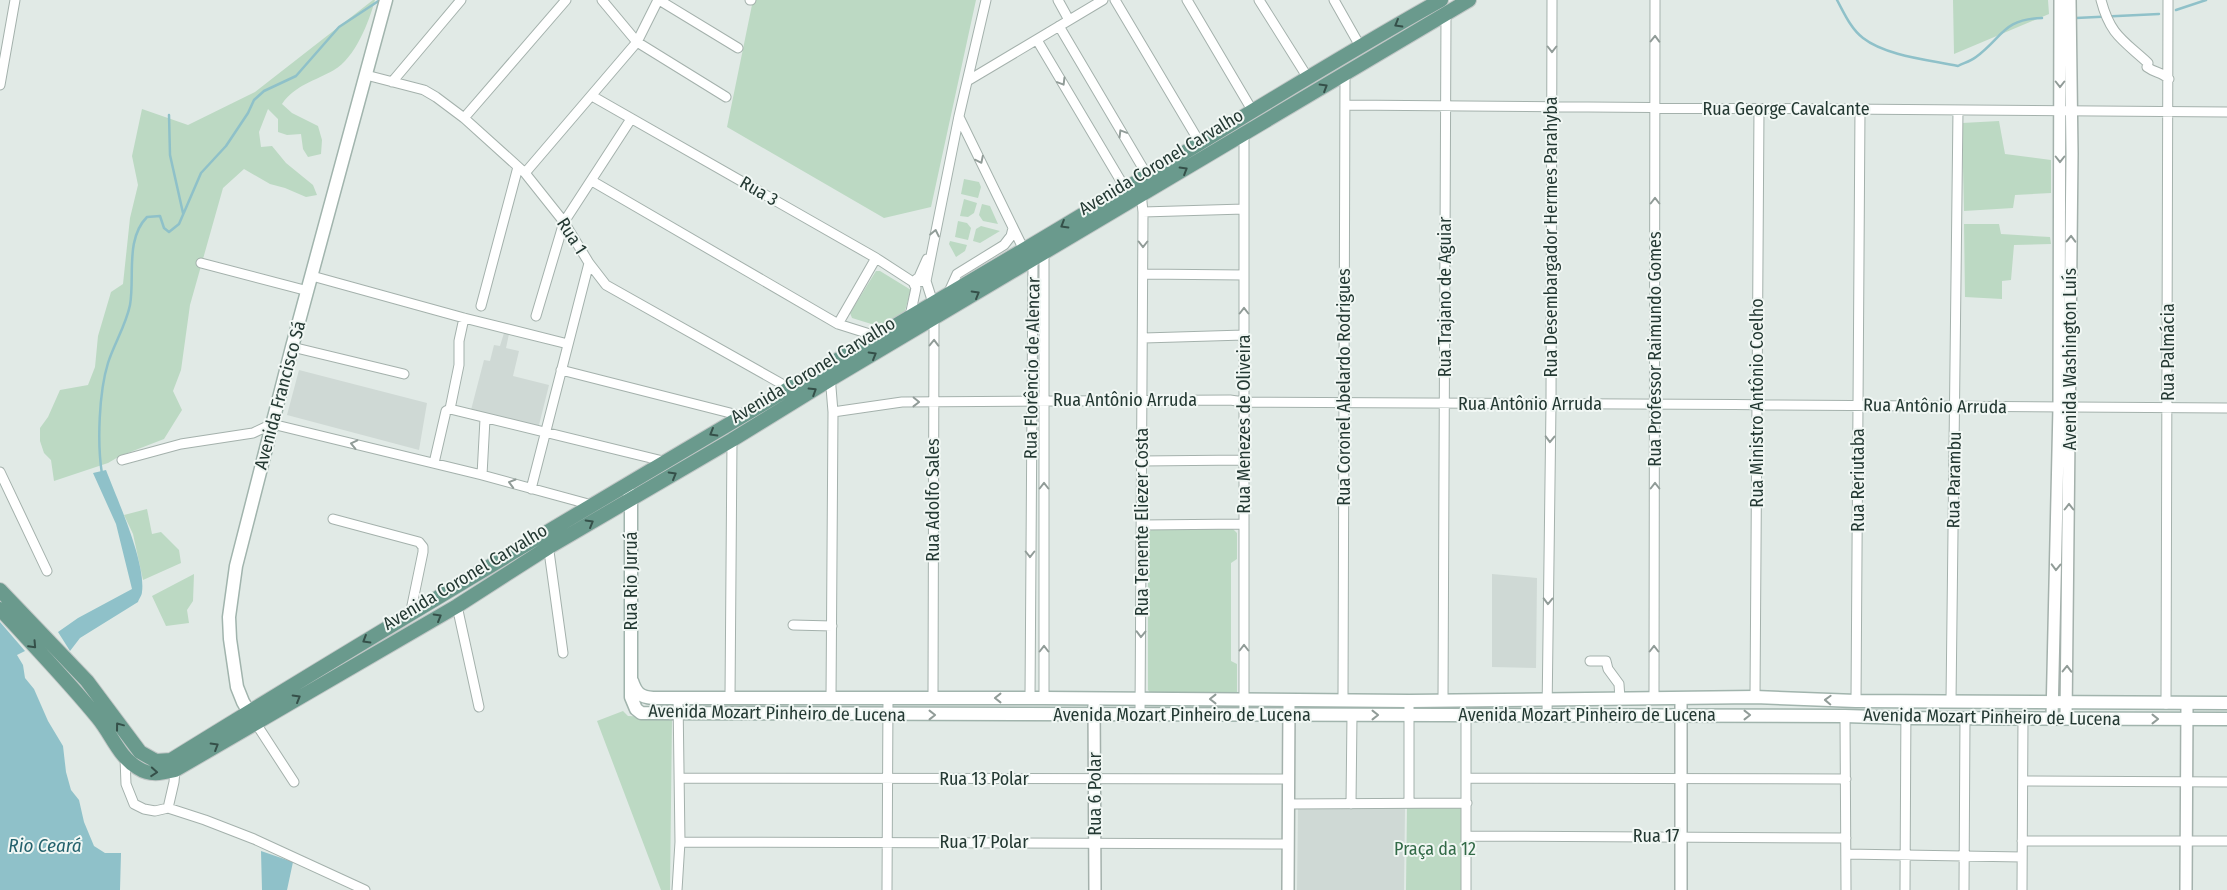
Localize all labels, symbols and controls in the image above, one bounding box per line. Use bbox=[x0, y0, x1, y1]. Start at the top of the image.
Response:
one-way arrow bbox=[1395, 17, 1404, 27]
one-way arrow bbox=[1650, 34, 1660, 42]
one-way arrow bbox=[1547, 45, 1557, 53]
one-way arrow bbox=[1056, 77, 1066, 86]
one-way arrow bbox=[2055, 80, 2065, 88]
one-way arrow bbox=[1318, 83, 1327, 93]
street label: Rua Desembargador Hermes Parahyba bbox=[1540, 96, 1562, 378]
street label: Rua George Cavalcante bbox=[1702, 98, 1870, 120]
street label: Avenida Coronel Carvalho bbox=[1075, 104, 1247, 220]
one-way arrow bbox=[1118, 129, 1128, 138]
one-way arrow bbox=[974, 155, 985, 164]
one-way arrow bbox=[2055, 156, 2065, 164]
one-way arrow bbox=[1179, 167, 1188, 177]
street label: Rua 3 bbox=[736, 171, 782, 211]
one-way arrow bbox=[1650, 197, 1660, 204]
street label: Rua 1 bbox=[552, 214, 592, 258]
street label: Rua Trajano de Aguiar bbox=[1434, 216, 1456, 377]
one-way arrow bbox=[1060, 219, 1069, 229]
one-way arrow bbox=[930, 228, 940, 237]
street label: Rua Professor Raimundo Gomes bbox=[1644, 231, 1666, 467]
one-way arrow bbox=[2066, 235, 2076, 242]
one-way arrow bbox=[1138, 241, 1148, 249]
street label: Avenida Washington Luís bbox=[2059, 267, 2081, 450]
street label: Rua Coronel Abelardo Rodrigues bbox=[1333, 268, 1355, 506]
street label: Rua Florêncio de Alencar bbox=[1019, 276, 1045, 459]
one-way arrow bbox=[971, 290, 980, 300]
street label: Rua Ministro Antônio Coelho bbox=[1746, 298, 1768, 508]
street label: Rua Palmácia bbox=[2157, 303, 2179, 401]
one-way arrow bbox=[1239, 306, 1249, 314]
street label: Avenida Coronel Carvalho bbox=[727, 312, 899, 428]
street label: Avenida Francisco Sá bbox=[250, 318, 310, 472]
street label: Rua Menezes de Oliveira bbox=[1233, 334, 1255, 514]
one-way arrow bbox=[929, 338, 939, 346]
one-way arrow bbox=[867, 351, 876, 361]
one-way arrow bbox=[807, 387, 816, 397]
street label: Rua Antônio Arruda bbox=[1053, 389, 1197, 411]
street label: Rua Antônio Arruda bbox=[1458, 393, 1602, 415]
street label: Rua Antônio Arruda bbox=[1863, 394, 2007, 418]
one-way arrow bbox=[912, 397, 920, 407]
one-way arrow bbox=[709, 427, 718, 437]
street label: Rua Tenente Eliezer Costa bbox=[1131, 428, 1153, 616]
street label: Rua Reriutaba bbox=[1847, 428, 1869, 532]
street label: Rua Parambu bbox=[1942, 431, 1966, 529]
one-way arrow bbox=[1545, 435, 1555, 443]
street label: Rua Adolfo Sales bbox=[922, 438, 944, 562]
one-way arrow bbox=[349, 439, 358, 450]
one-way arrow bbox=[668, 471, 677, 481]
one-way arrow bbox=[508, 479, 516, 489]
one-way arrow bbox=[1039, 482, 1049, 490]
one-way arrow bbox=[1650, 482, 1661, 490]
one-way arrow bbox=[2064, 502, 2074, 510]
street label: Avenida Coronel Carvalho bbox=[379, 519, 551, 635]
one-way arrow bbox=[585, 519, 594, 529]
street label: Rua Rio Juruá bbox=[620, 531, 642, 631]
one-way arrow bbox=[1025, 550, 1035, 558]
one-way arrow bbox=[2051, 564, 2061, 571]
one-way arrow bbox=[1543, 598, 1553, 605]
one-way arrow bbox=[433, 613, 442, 623]
one-way arrow bbox=[1136, 631, 1146, 639]
one-way arrow bbox=[363, 634, 372, 644]
one-way arrow bbox=[27, 640, 36, 649]
one-way arrow bbox=[1239, 644, 1249, 652]
one-way arrow bbox=[1649, 644, 1659, 652]
one-way arrow bbox=[1039, 645, 1049, 652]
one-way arrow bbox=[2062, 665, 2072, 672]
one-way arrow bbox=[993, 693, 1001, 703]
one-way arrow bbox=[1208, 693, 1216, 704]
one-way arrow bbox=[292, 694, 301, 704]
one-way arrow bbox=[1824, 695, 1832, 705]
street label: Avenida Mozart Pinheiro de Lucena bbox=[648, 700, 906, 726]
street label: Avenida Mozart Pinheiro de Lucena bbox=[1053, 704, 1311, 726]
street label: Avenida Mozart Pinheiro de Lucena bbox=[1458, 704, 1716, 726]
street label: Avenida Mozart Pinheiro de Lucena bbox=[1863, 704, 2121, 730]
one-way arrow bbox=[929, 710, 937, 720]
one-way arrow bbox=[1372, 710, 1379, 720]
one-way arrow bbox=[1744, 710, 1751, 720]
one-way arrow bbox=[2151, 714, 2159, 724]
one-way arrow bbox=[116, 722, 125, 732]
one-way arrow bbox=[210, 743, 219, 753]
street label: Rua 6 Polar bbox=[1084, 752, 1106, 836]
one-way arrow bbox=[151, 767, 159, 778]
street label: Rua 13 Polar bbox=[939, 768, 1030, 790]
street label: Rua 17 bbox=[1633, 825, 1679, 847]
street label: Rua 17 Polar bbox=[940, 831, 1029, 853]
water label: Rio Ceará bbox=[8, 834, 82, 857]
park label: Praça da 12 bbox=[1394, 838, 1476, 860]

